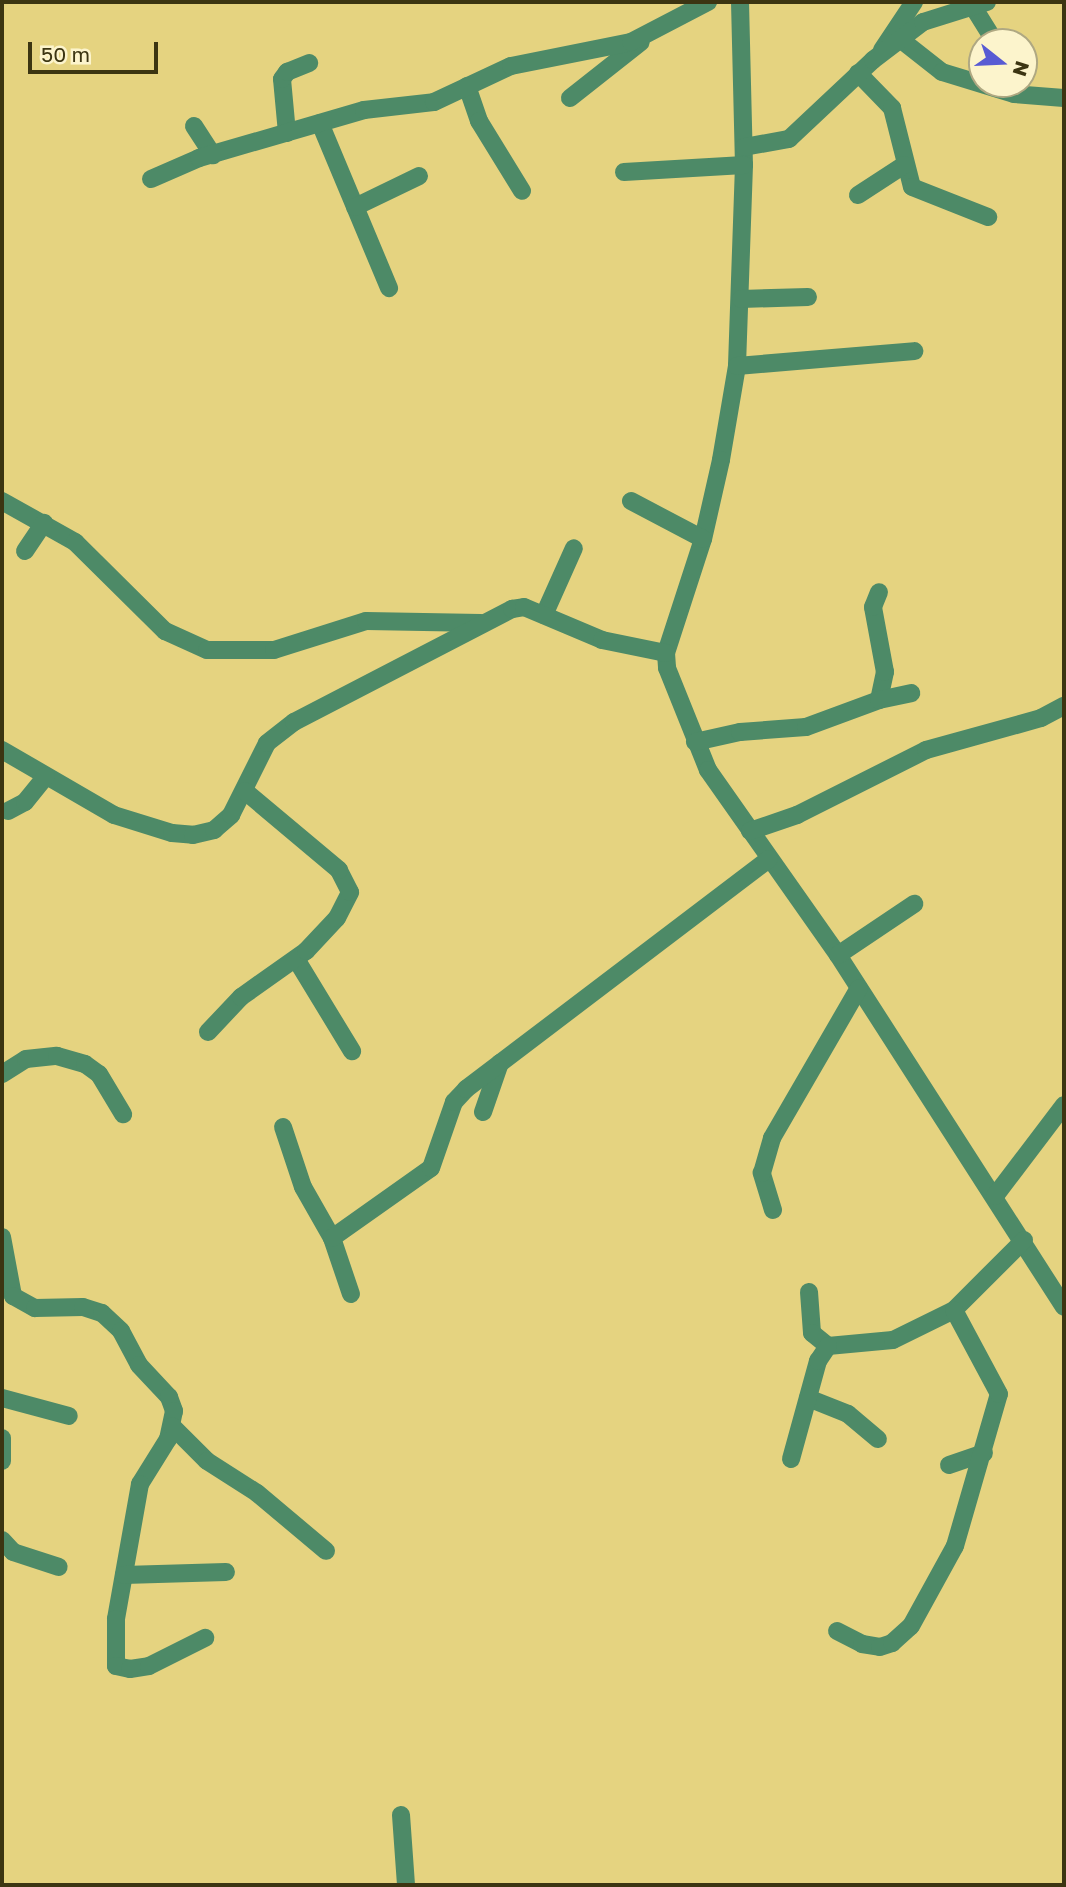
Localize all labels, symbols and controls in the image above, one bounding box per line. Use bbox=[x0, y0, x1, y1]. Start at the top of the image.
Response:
scale bar bbox=[32, 28, 161, 72]
north arrow bbox=[968, 28, 1038, 98]
text: 50 m bbox=[41, 41, 90, 67]
text: N bbox=[1008, 59, 1035, 79]

